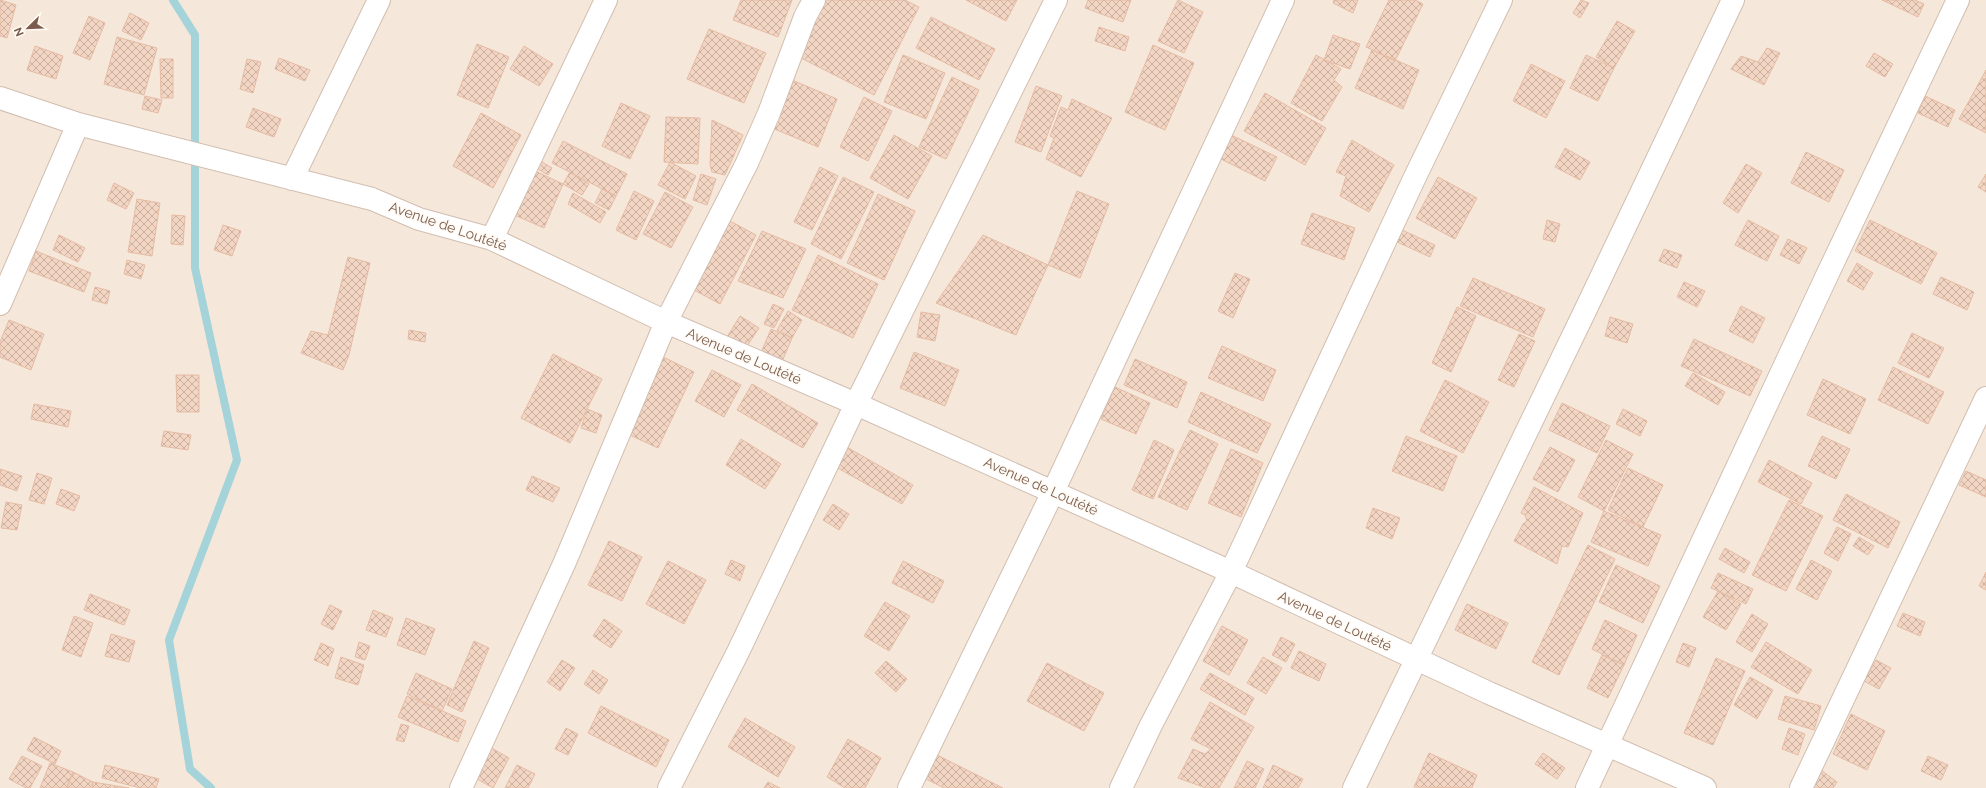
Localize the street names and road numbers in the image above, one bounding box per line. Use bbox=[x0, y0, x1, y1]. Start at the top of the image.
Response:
street label: Avenue de Loutété bbox=[387, 198, 509, 254]
street label: Avenue de Loutété bbox=[684, 325, 804, 387]
street label: Avenue de Loutété bbox=[981, 454, 1101, 518]
street label: Avenue de Loutété bbox=[1276, 588, 1394, 654]

